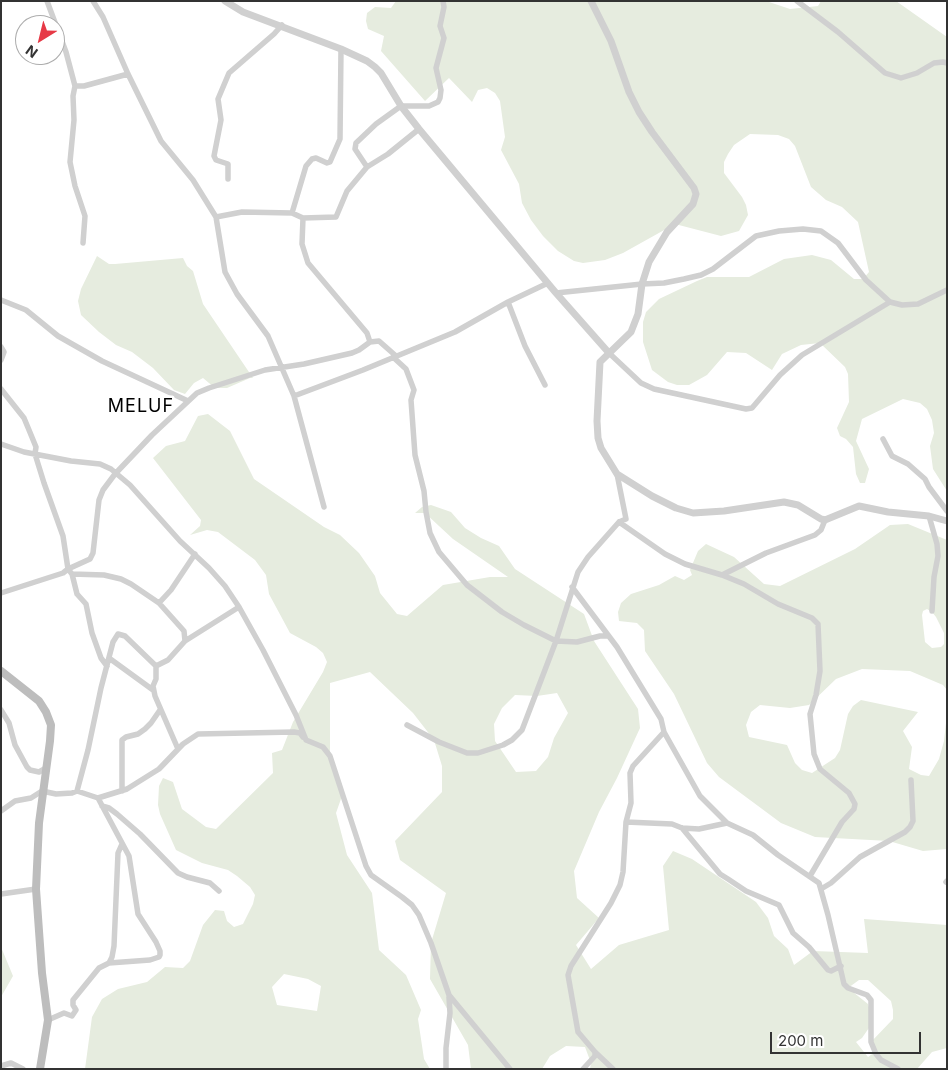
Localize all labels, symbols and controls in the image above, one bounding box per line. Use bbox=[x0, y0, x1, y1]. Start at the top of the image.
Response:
north arrow bbox=[15, 15, 65, 65]
text: N bbox=[22, 42, 41, 62]
district label: MELUF bbox=[107, 396, 175, 418]
scale bar bbox=[773, 1022, 924, 1054]
text: 200 m bbox=[778, 1031, 823, 1050]

